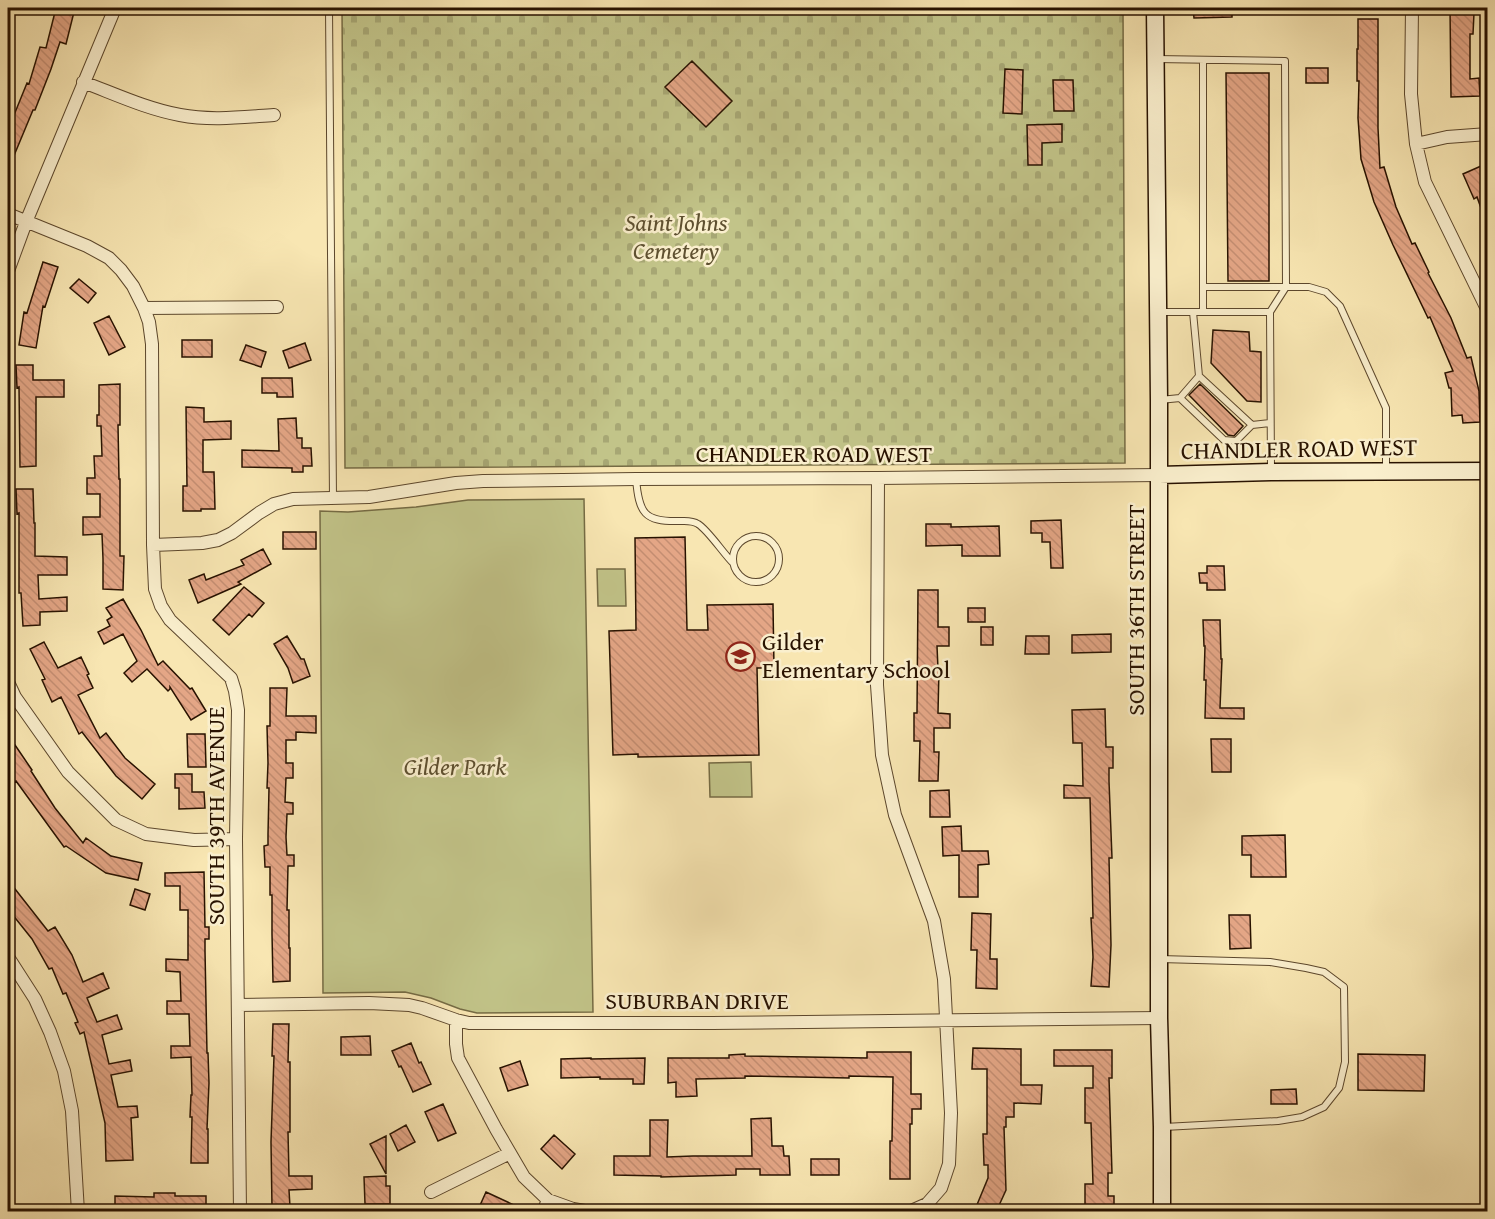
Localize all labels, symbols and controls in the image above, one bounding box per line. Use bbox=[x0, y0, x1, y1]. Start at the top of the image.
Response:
park label: Saint Johns Cemetery bbox=[625, 205, 728, 268]
street label: CHANDLER ROAD WEST bbox=[1180, 429, 1418, 468]
street label: CHANDLER ROAD WEST bbox=[696, 436, 932, 471]
street label: SOUTH 36TH STREET bbox=[1118, 504, 1153, 716]
place label: Gilder Elementary School bbox=[762, 624, 950, 687]
school or university icon: Gilder Elementary School bbox=[725, 640, 757, 672]
street label: SOUTH 39TH AVENUE bbox=[198, 707, 233, 925]
park label: Gilder Park bbox=[404, 749, 506, 784]
street label: SUBURBAN DRIVE bbox=[605, 983, 789, 1018]

